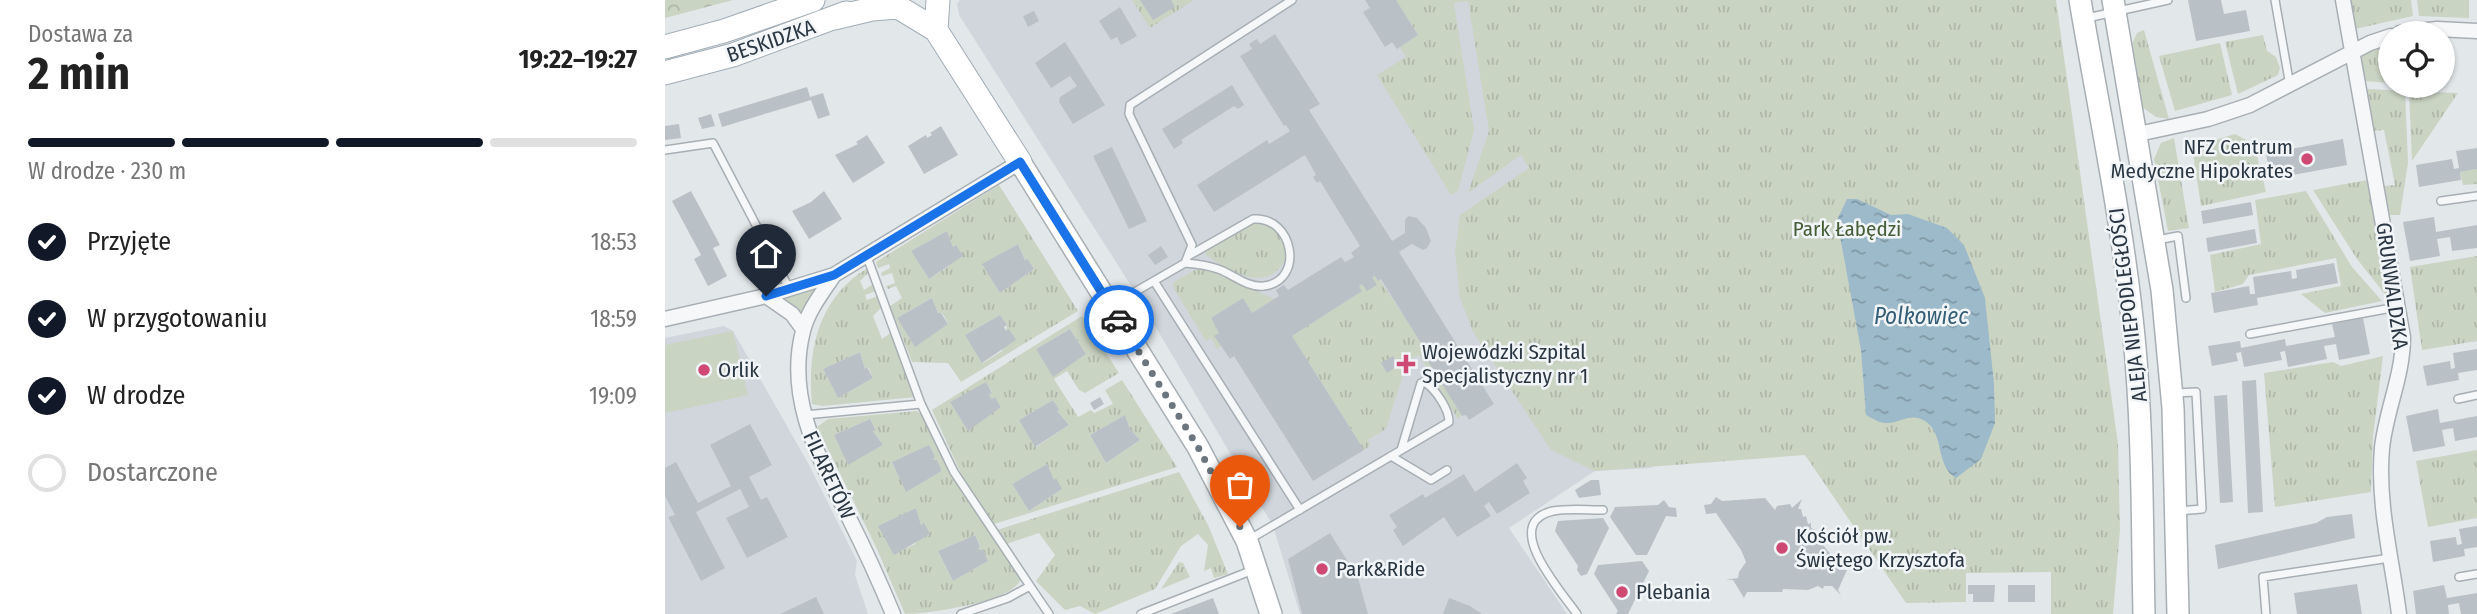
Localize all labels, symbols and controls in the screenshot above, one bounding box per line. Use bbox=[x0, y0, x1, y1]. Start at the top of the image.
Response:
street label: BESKIDZKA bbox=[723, 14, 819, 68]
text: Dostawa za bbox=[28, 20, 133, 48]
map controls bbox=[2378, 21, 2455, 98]
button: locate bbox=[2378, 21, 2455, 98]
text: 19:22–19:27 bbox=[519, 44, 637, 75]
text: 2 min bbox=[28, 46, 130, 101]
place label: NFZ Centrum Medyczne Hipokrates bbox=[2111, 134, 2293, 184]
marker: NFZ Centrum Medyczne Hipokrates bbox=[2299, 151, 2315, 167]
text: W drodze · 230 m bbox=[28, 157, 186, 185]
street label: ALEJA NIEPODLEGŁOŚCI bbox=[2103, 206, 2153, 404]
park label: Park Łabędzi bbox=[1793, 216, 1901, 242]
street label: GRUNWALDZKA bbox=[2370, 221, 2414, 351]
icon: check bbox=[28, 223, 66, 261]
pin bbox=[736, 224, 796, 296]
text: Przyjęte bbox=[87, 226, 171, 257]
text: 18:53 bbox=[591, 228, 637, 256]
icon: home bbox=[747, 235, 785, 273]
courier bbox=[1084, 285, 1154, 355]
icon: check bbox=[28, 300, 66, 338]
icon: car bbox=[1100, 301, 1138, 339]
water label: Polkowiec bbox=[1874, 302, 1969, 330]
text: W przygotowaniu bbox=[87, 303, 268, 334]
text: 18:59 bbox=[590, 305, 637, 333]
place label: Wojewódzki Szpital Specjalistyczny nr 1 bbox=[1422, 339, 1588, 389]
marker: Wojewódzki Szpital Specjalistyczny nr 1 bbox=[1396, 354, 1416, 374]
place label: Orlik bbox=[718, 357, 759, 383]
marker: Orlik bbox=[696, 362, 712, 378]
icon: check bbox=[28, 377, 66, 415]
text: W drodze bbox=[87, 380, 185, 411]
text: 19:09 bbox=[589, 382, 637, 410]
street label: FILARETÓW bbox=[797, 427, 861, 523]
pin bbox=[1210, 455, 1270, 527]
text: Dostarczone bbox=[87, 457, 218, 488]
icon: bag bbox=[1221, 466, 1259, 504]
place label: Kościół pw. Świętego Krzysztofa bbox=[1796, 523, 1965, 573]
marker: Kościół pw. Świętego Krzysztofa bbox=[1774, 540, 1790, 556]
place label: Park&Ride bbox=[1336, 556, 1425, 582]
marker: Park&Ride bbox=[1314, 561, 1330, 577]
place label: Plebania bbox=[1636, 579, 1711, 605]
marker: Plebania bbox=[1614, 584, 1630, 600]

